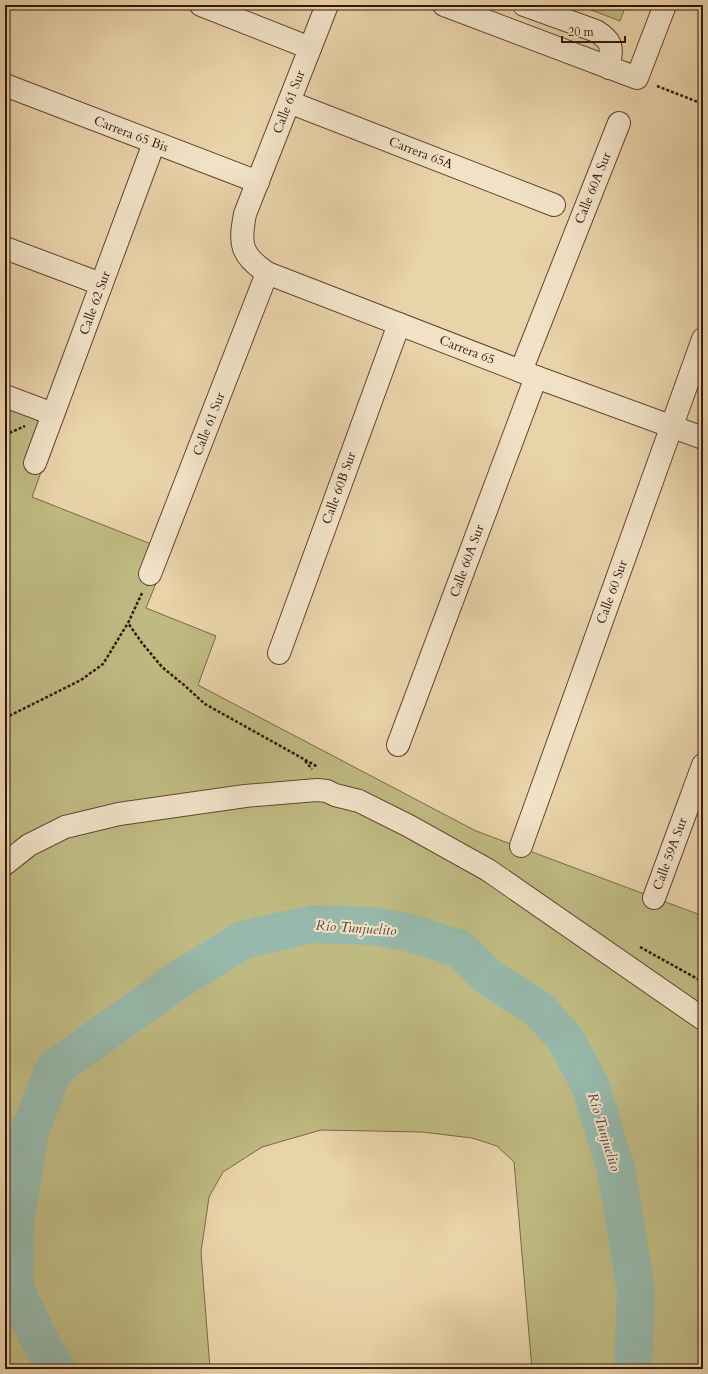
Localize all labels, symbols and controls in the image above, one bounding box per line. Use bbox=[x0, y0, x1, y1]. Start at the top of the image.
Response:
scale bar bbox=[562, 18, 625, 44]
text: 20 m bbox=[568, 24, 595, 40]
street label: Calle 61 Sur bbox=[269, 67, 309, 136]
street label: Carrera 65 Bis bbox=[91, 112, 171, 156]
street label: Carrera 65A bbox=[386, 133, 456, 174]
street label: Calle 60A Sur bbox=[570, 149, 616, 227]
street label: Calle 62 Sur bbox=[75, 268, 115, 337]
street label: Carrera 65 bbox=[437, 331, 497, 369]
street label: Calle 61 Sur bbox=[189, 389, 229, 458]
street label: Calle 60B Sur bbox=[318, 449, 360, 527]
street label: Calle 60A Sur bbox=[446, 522, 489, 600]
street label: Calle 60 Sur bbox=[592, 557, 632, 626]
street label: Calle 59A Sur bbox=[649, 815, 692, 893]
water label: Río Tunjuelito bbox=[315, 916, 398, 940]
water label: Río Tunjuelito bbox=[583, 1090, 625, 1174]

